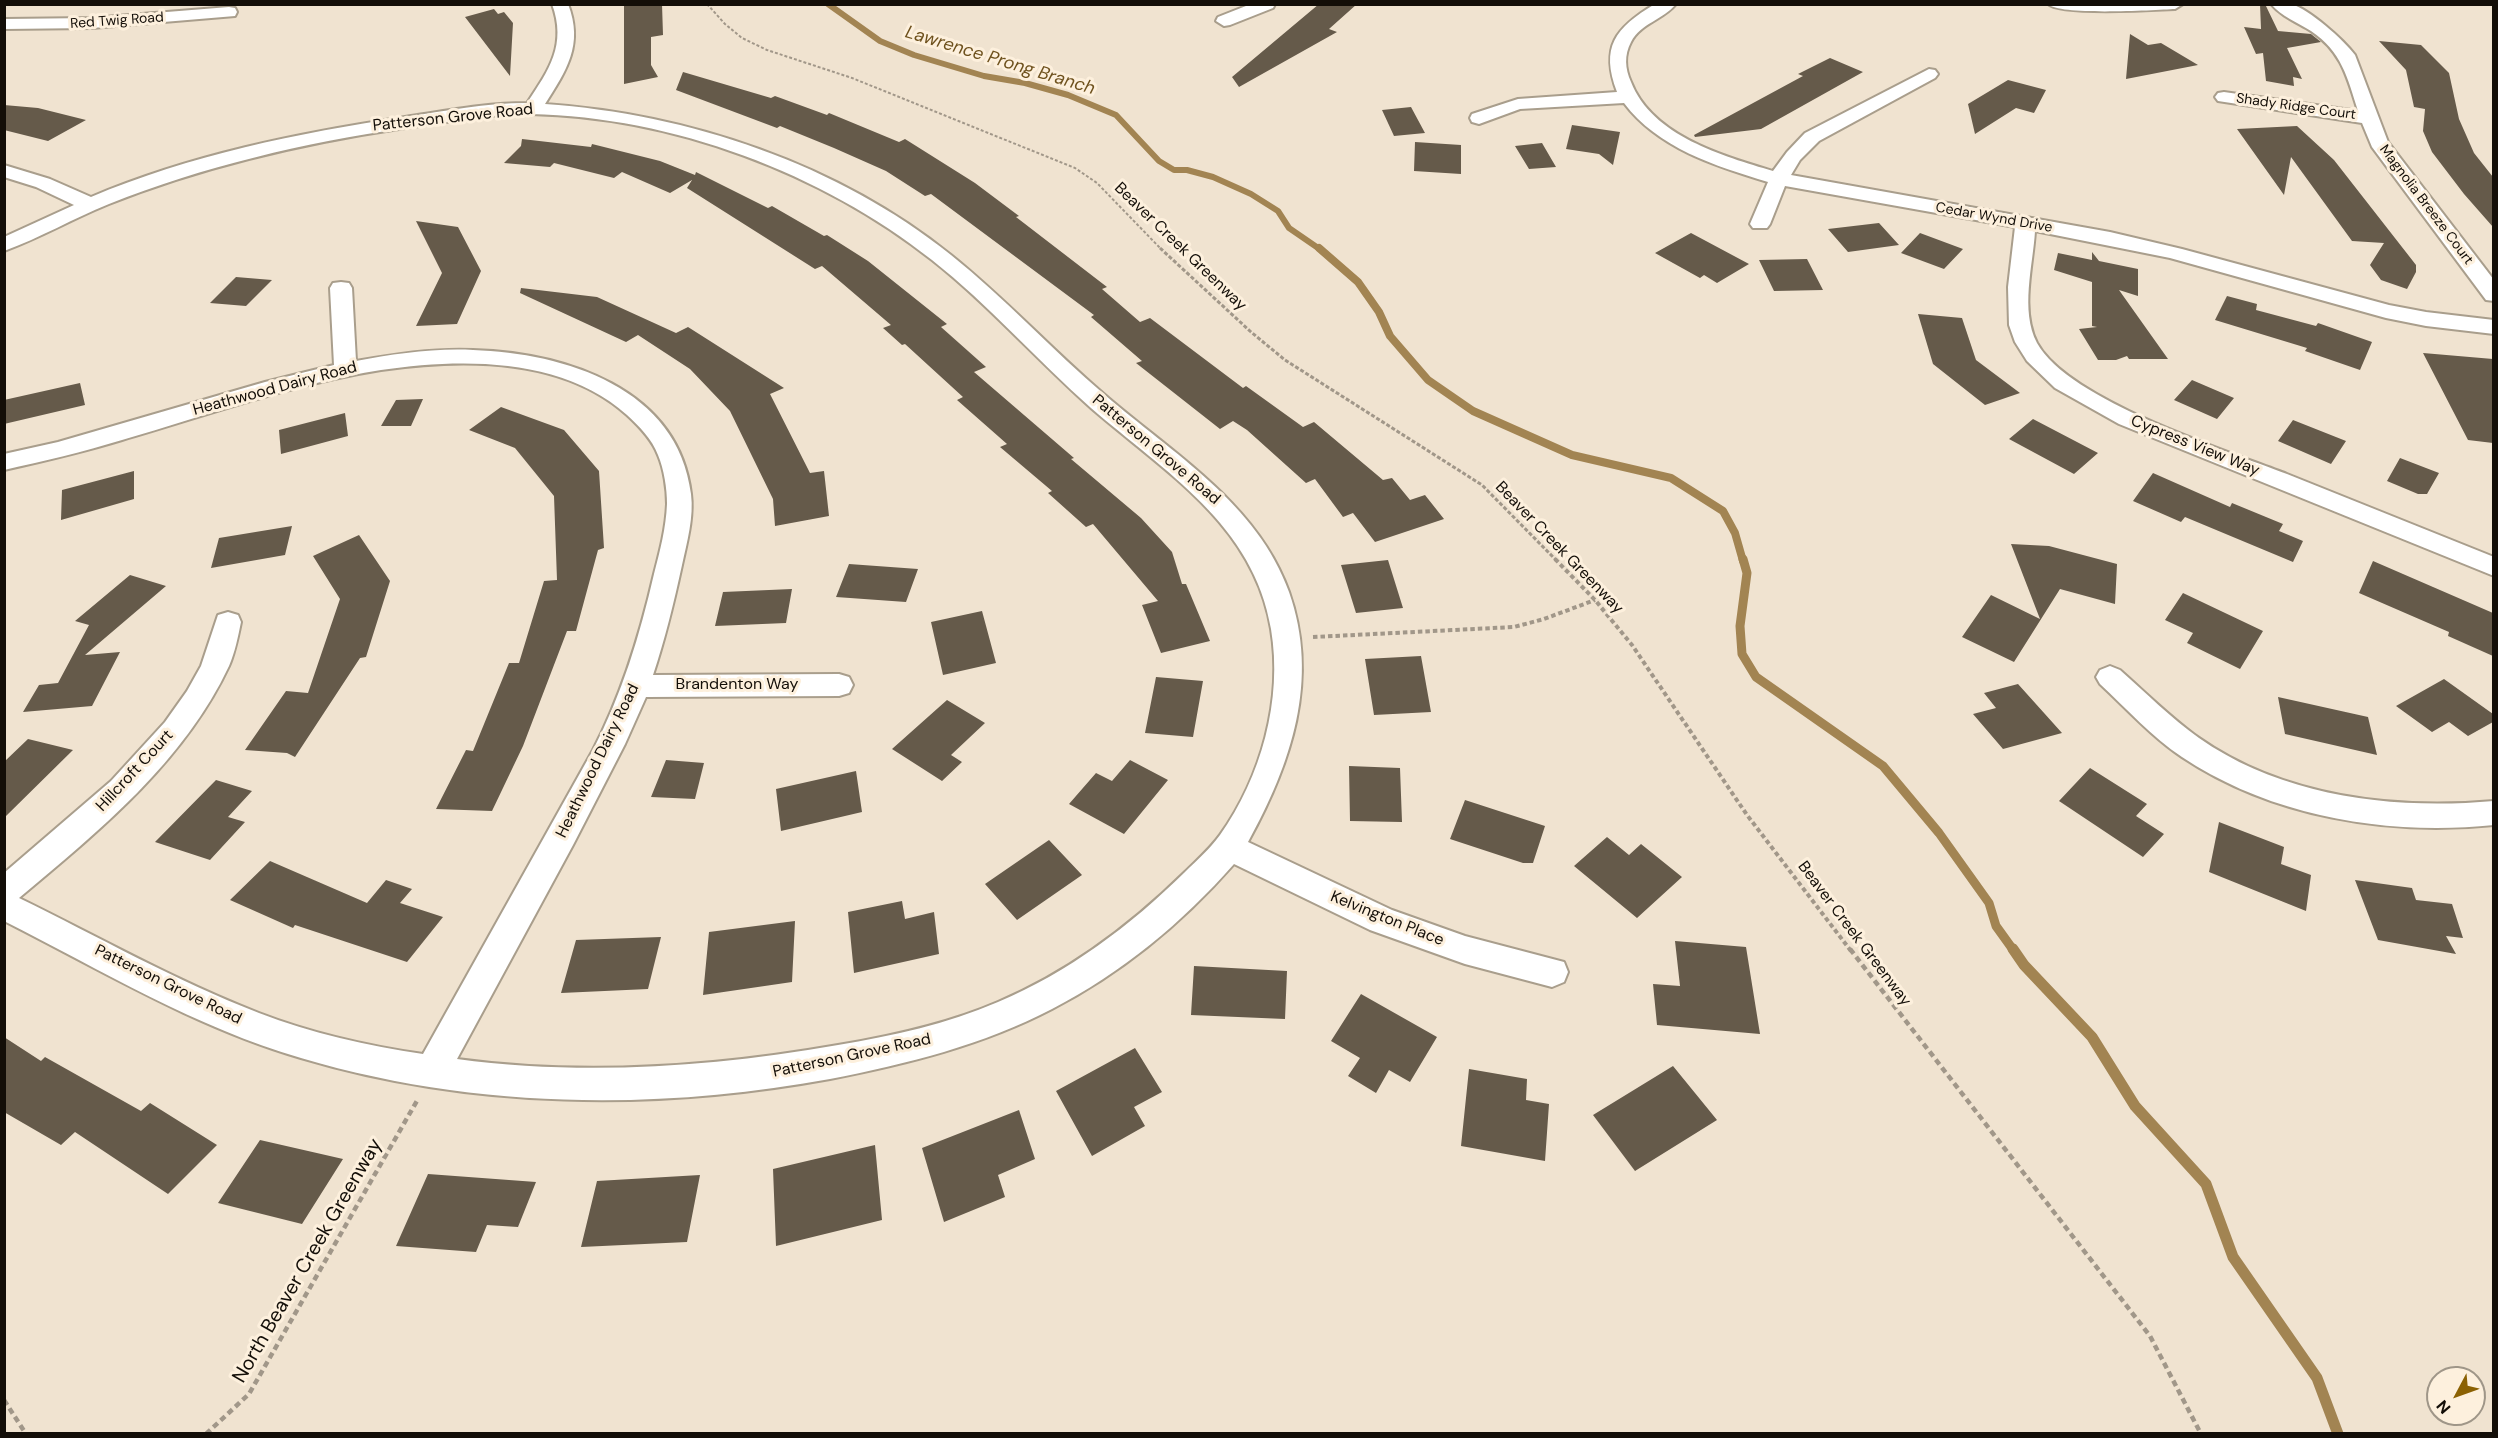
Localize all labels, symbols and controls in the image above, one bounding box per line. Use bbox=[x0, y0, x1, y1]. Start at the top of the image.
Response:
street label: Red Twig Road bbox=[70, 9, 164, 33]
water label: Lawrence Prong Branch bbox=[903, 22, 1097, 100]
street label: Shady Ridge Court bbox=[2235, 90, 2357, 124]
street label: Patterson Grove Road bbox=[372, 100, 534, 136]
street label: Magnolia Breeze Court bbox=[2375, 142, 2477, 268]
street label: Beaver Creek Greenway bbox=[1110, 179, 1250, 315]
street label: Cedar Wynd Drive bbox=[1934, 199, 2054, 237]
street label: Heathwood Dairy Road bbox=[191, 358, 359, 420]
street label: Patterson Grove Road bbox=[1088, 391, 1224, 509]
street label: Cypress View Way bbox=[2128, 411, 2262, 481]
street label: Beaver Creek Greenway bbox=[1491, 478, 1627, 618]
street label: Brandenton Way bbox=[676, 675, 798, 695]
street label: Heathwood Dairy Road bbox=[552, 681, 644, 841]
street label: Hillcroft Court bbox=[92, 726, 178, 816]
street label: Beaver Creek Greenway bbox=[1793, 858, 1915, 1010]
street label: Kelvington Place bbox=[1327, 888, 1447, 950]
street label: Patterson Grove Road bbox=[91, 941, 245, 1029]
street label: Patterson Grove Road bbox=[771, 1030, 933, 1082]
street label: North Beaver Creek Greenway bbox=[228, 1135, 388, 1387]
north arrow bbox=[2426, 1366, 2486, 1426]
text: N bbox=[2432, 1396, 2455, 1418]

